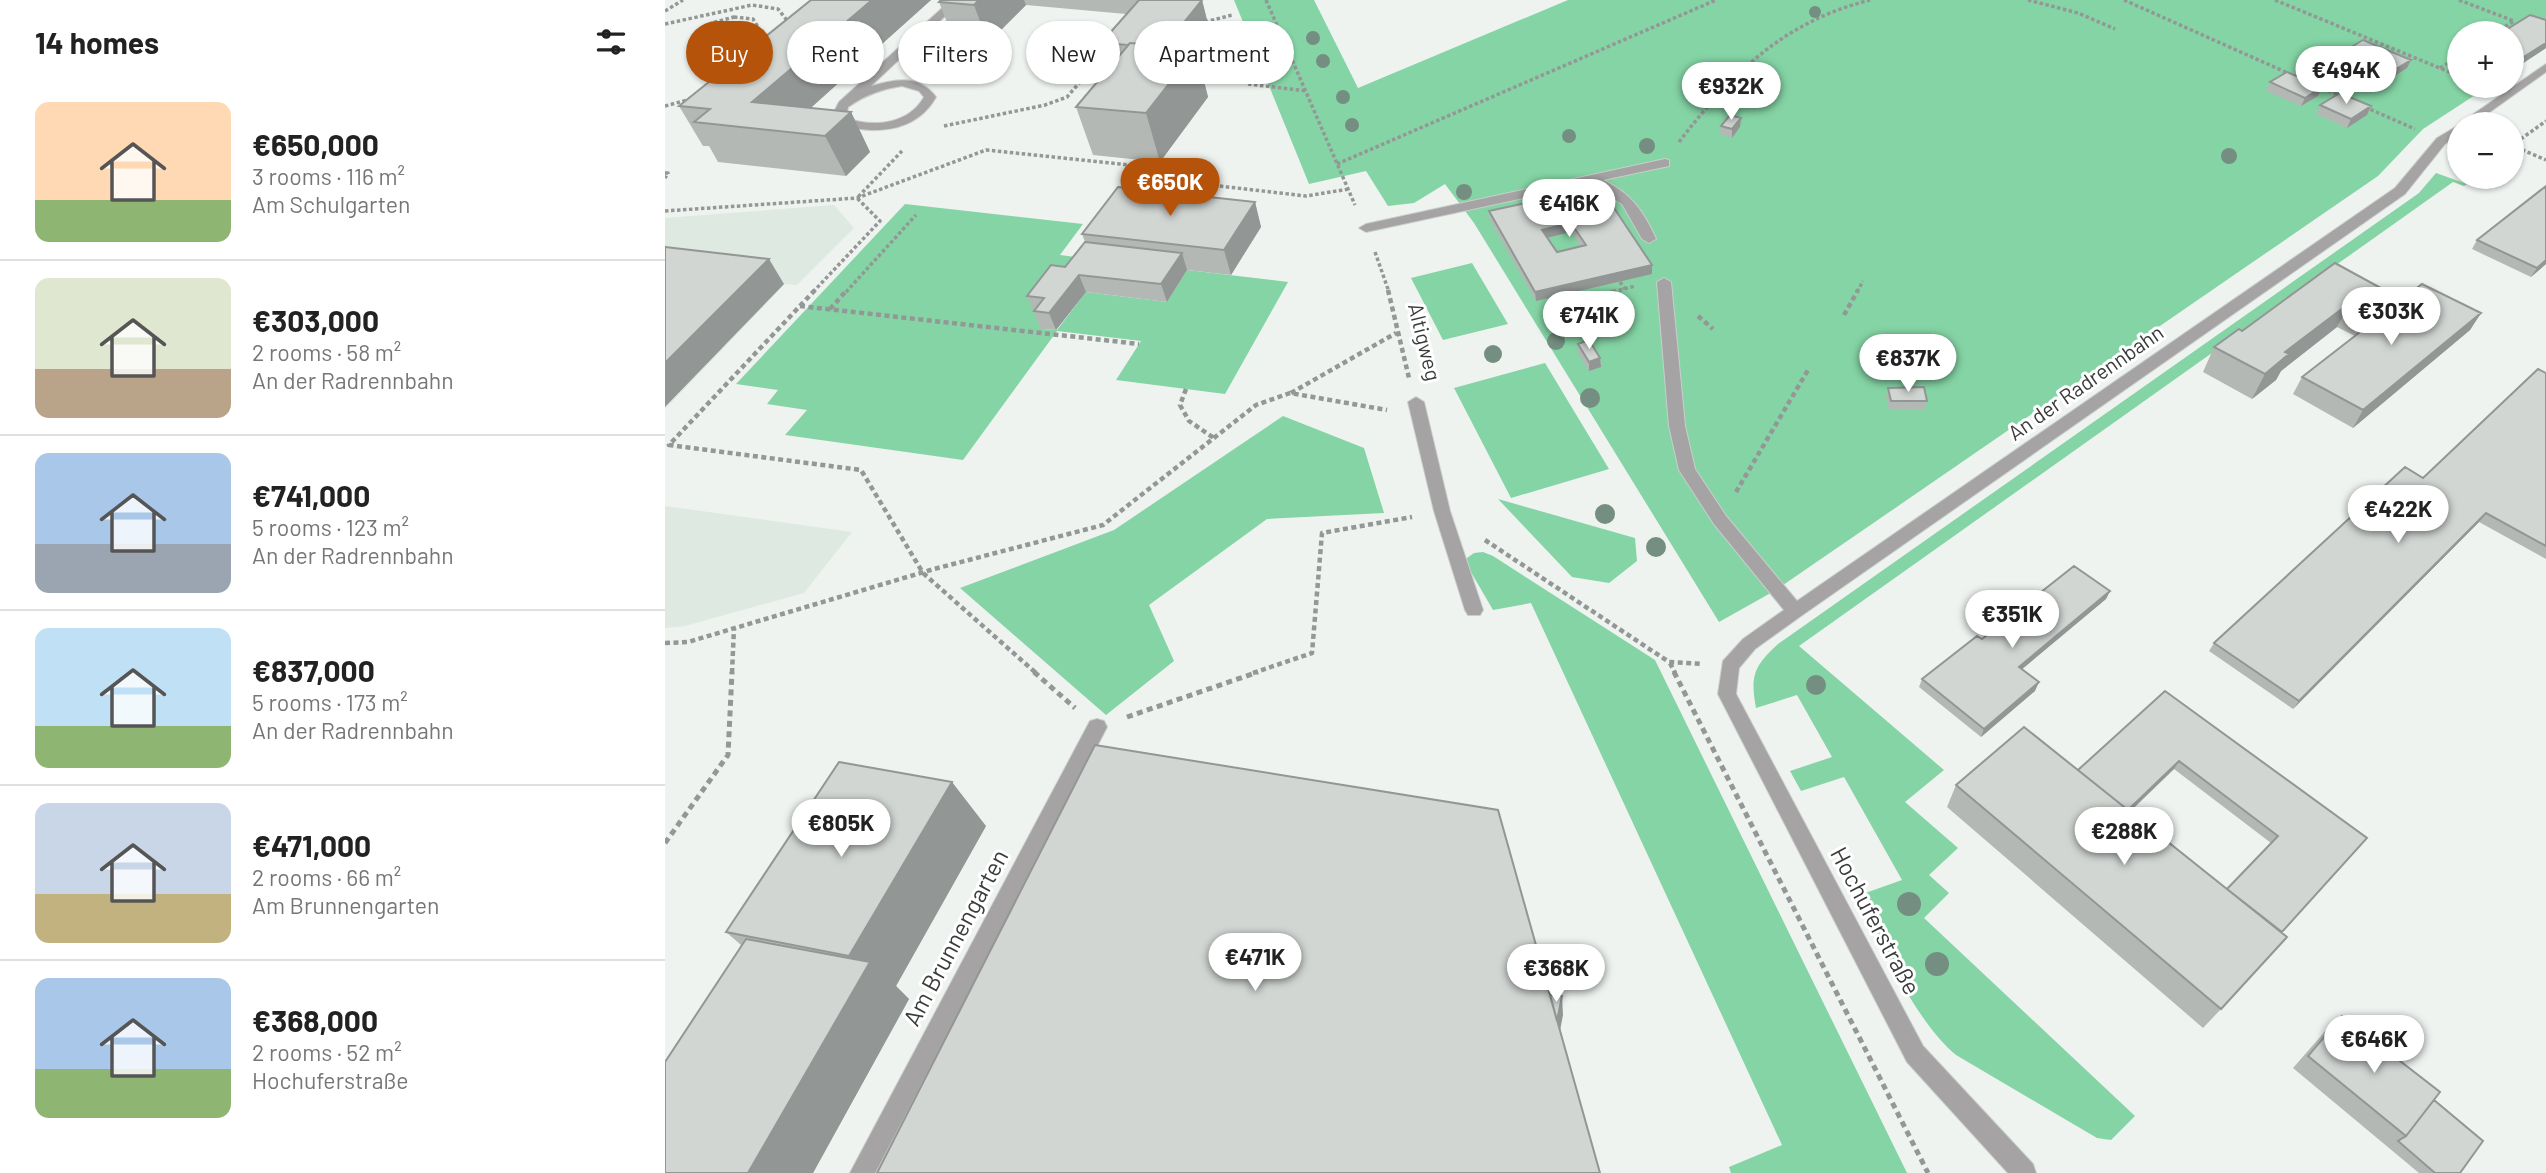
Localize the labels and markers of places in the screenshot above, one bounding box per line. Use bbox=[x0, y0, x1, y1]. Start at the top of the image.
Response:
pin: €494K bbox=[2297, 46, 2395, 106]
pin: €932K bbox=[1682, 62, 1780, 122]
pin: €650K bbox=[1121, 158, 1219, 218]
pin: €416K bbox=[1520, 180, 1618, 239]
pin: €303K bbox=[2342, 288, 2440, 347]
pin: €741K bbox=[1540, 292, 1638, 351]
pin: €837K bbox=[1859, 334, 1957, 394]
pin: €422K bbox=[2349, 486, 2447, 545]
pin: €351K bbox=[1963, 590, 2061, 650]
pin: €805K bbox=[792, 800, 890, 859]
pin: €288K bbox=[2075, 808, 2173, 867]
pin: €471K bbox=[1206, 934, 1304, 993]
pin: €368K bbox=[1507, 944, 1605, 1004]
pin: €646K bbox=[2325, 1016, 2423, 1075]

